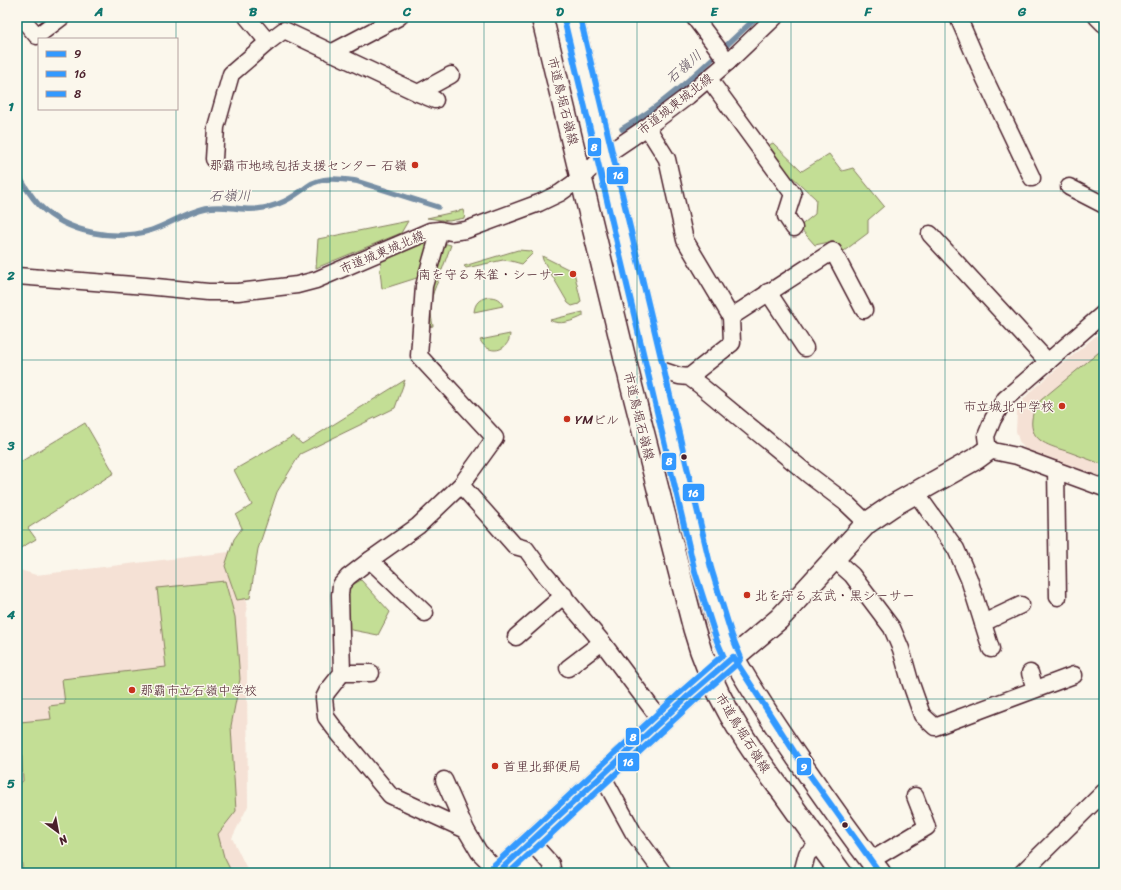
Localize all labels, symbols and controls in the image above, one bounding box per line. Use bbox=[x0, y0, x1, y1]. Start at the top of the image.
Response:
text: A bbox=[94, 0, 103, 23]
text: B bbox=[249, 0, 258, 23]
text: C bbox=[402, 0, 412, 23]
text: D bbox=[556, 0, 564, 23]
text: E bbox=[710, 0, 719, 23]
text: F bbox=[863, 0, 872, 23]
text: G bbox=[1017, 0, 1027, 23]
legend bbox=[38, 38, 178, 110]
text: 9 bbox=[74, 43, 81, 65]
water label: 石嶺川 bbox=[660, 44, 708, 90]
street label: 市道鳥堀石嶺線 bbox=[541, 54, 585, 149]
text: 16 bbox=[74, 63, 86, 85]
street label: 市道城東城北線 bbox=[632, 66, 719, 141]
text: 8 bbox=[74, 83, 81, 105]
text: 1 bbox=[8, 95, 14, 118]
line badge: 8 bbox=[587, 137, 602, 157]
text: 8 bbox=[590, 138, 598, 157]
place label: 那覇市地域包括支援センター 石嶺 bbox=[209, 154, 407, 177]
marker: 那覇市地域包括支援センター 石嶺 bbox=[410, 160, 420, 170]
line badge: 16 bbox=[606, 166, 629, 185]
text: 16 bbox=[613, 166, 623, 185]
water label: 石嶺川 bbox=[209, 183, 251, 209]
street label: 市道城東城北線 bbox=[336, 223, 429, 280]
place label: 南を守る 朱雀・シーサー bbox=[418, 263, 565, 286]
text: 2 bbox=[6, 264, 15, 287]
marker: 南を守る 朱雀・シーサー bbox=[568, 269, 578, 279]
street label: 市道鳥堀石嶺線 bbox=[617, 369, 661, 464]
place label: 市立城北中学校 bbox=[963, 395, 1054, 418]
marker: 市立城北中学校 bbox=[1057, 401, 1067, 411]
place label: YMビル bbox=[575, 408, 619, 431]
marker: YMビル bbox=[562, 414, 572, 424]
text: 3 bbox=[6, 434, 15, 457]
line badge: 8 bbox=[661, 452, 677, 471]
text: 8 bbox=[665, 452, 673, 471]
unlabelled marker bbox=[679, 452, 689, 462]
line badge: 16 bbox=[682, 483, 705, 502]
text: 16 bbox=[688, 484, 698, 503]
place label: 北を守る 玄武・黒シーサー bbox=[755, 584, 915, 607]
marker: 北を守る 玄武・黒シーサー bbox=[742, 590, 752, 600]
text: 4 bbox=[6, 603, 16, 626]
place label: 那覇市立石嶺中学校 bbox=[140, 679, 257, 702]
marker: 那覇市立石嶺中学校 bbox=[127, 685, 137, 695]
street label: 市道鳥堀石嶺線 bbox=[709, 688, 777, 779]
line badge: 8 bbox=[625, 727, 640, 746]
text: 8 bbox=[629, 728, 637, 747]
line badge: 16 bbox=[617, 752, 640, 772]
text: 16 bbox=[623, 753, 633, 772]
place label: 首里北郵便局 bbox=[503, 755, 581, 778]
line badge: 9 bbox=[796, 757, 812, 776]
text: 9 bbox=[801, 758, 808, 777]
marker: 首里北郵便局 bbox=[490, 761, 500, 771]
text: 5 bbox=[7, 772, 15, 795]
north arrow bbox=[38, 812, 78, 852]
unlabelled marker bbox=[840, 820, 850, 830]
text: N bbox=[54, 829, 72, 850]

